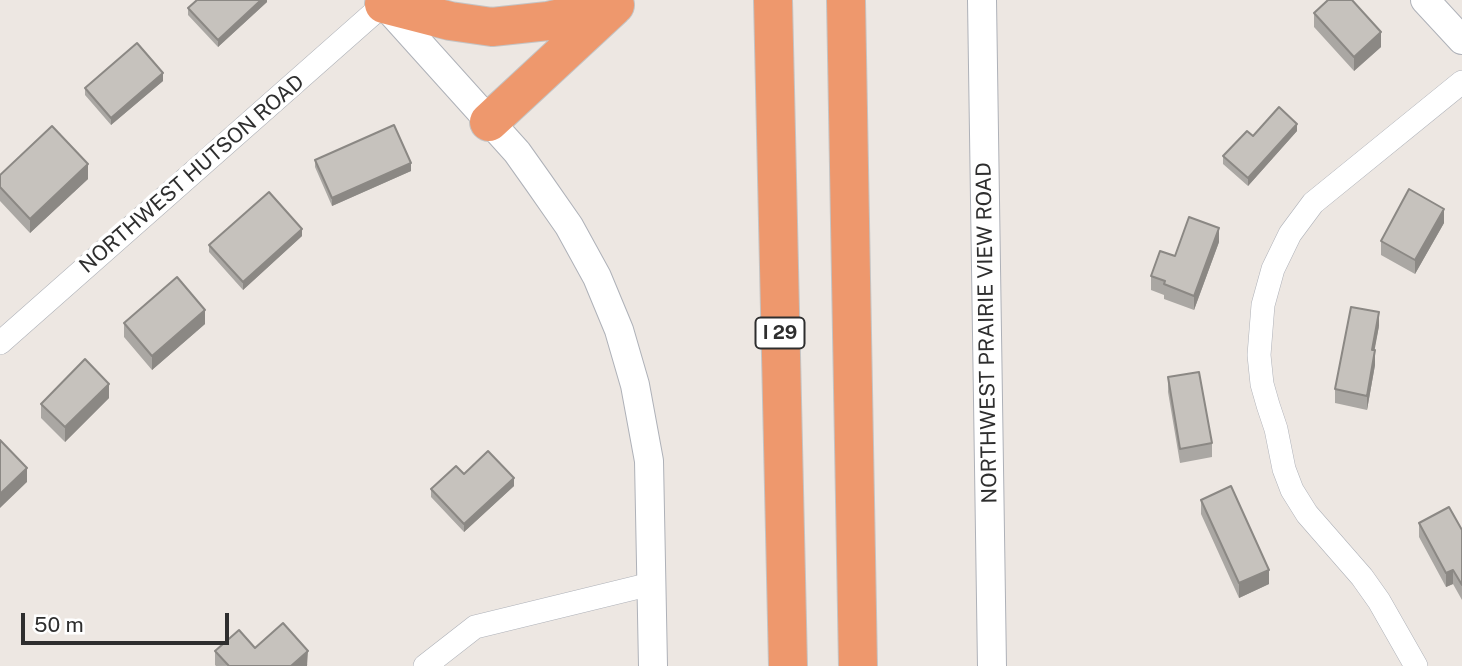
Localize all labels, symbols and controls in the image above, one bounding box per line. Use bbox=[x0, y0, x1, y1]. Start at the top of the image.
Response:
street label: NORTHWEST HUTSON ROAD bbox=[74, 69, 310, 279]
street label: NORTHWEST PRAIRIE VIEW ROAD bbox=[971, 162, 1003, 504]
road number: I 29 bbox=[756, 318, 804, 348]
scale bar bbox=[24, 600, 233, 644]
text: 50 m bbox=[34, 612, 84, 637]

